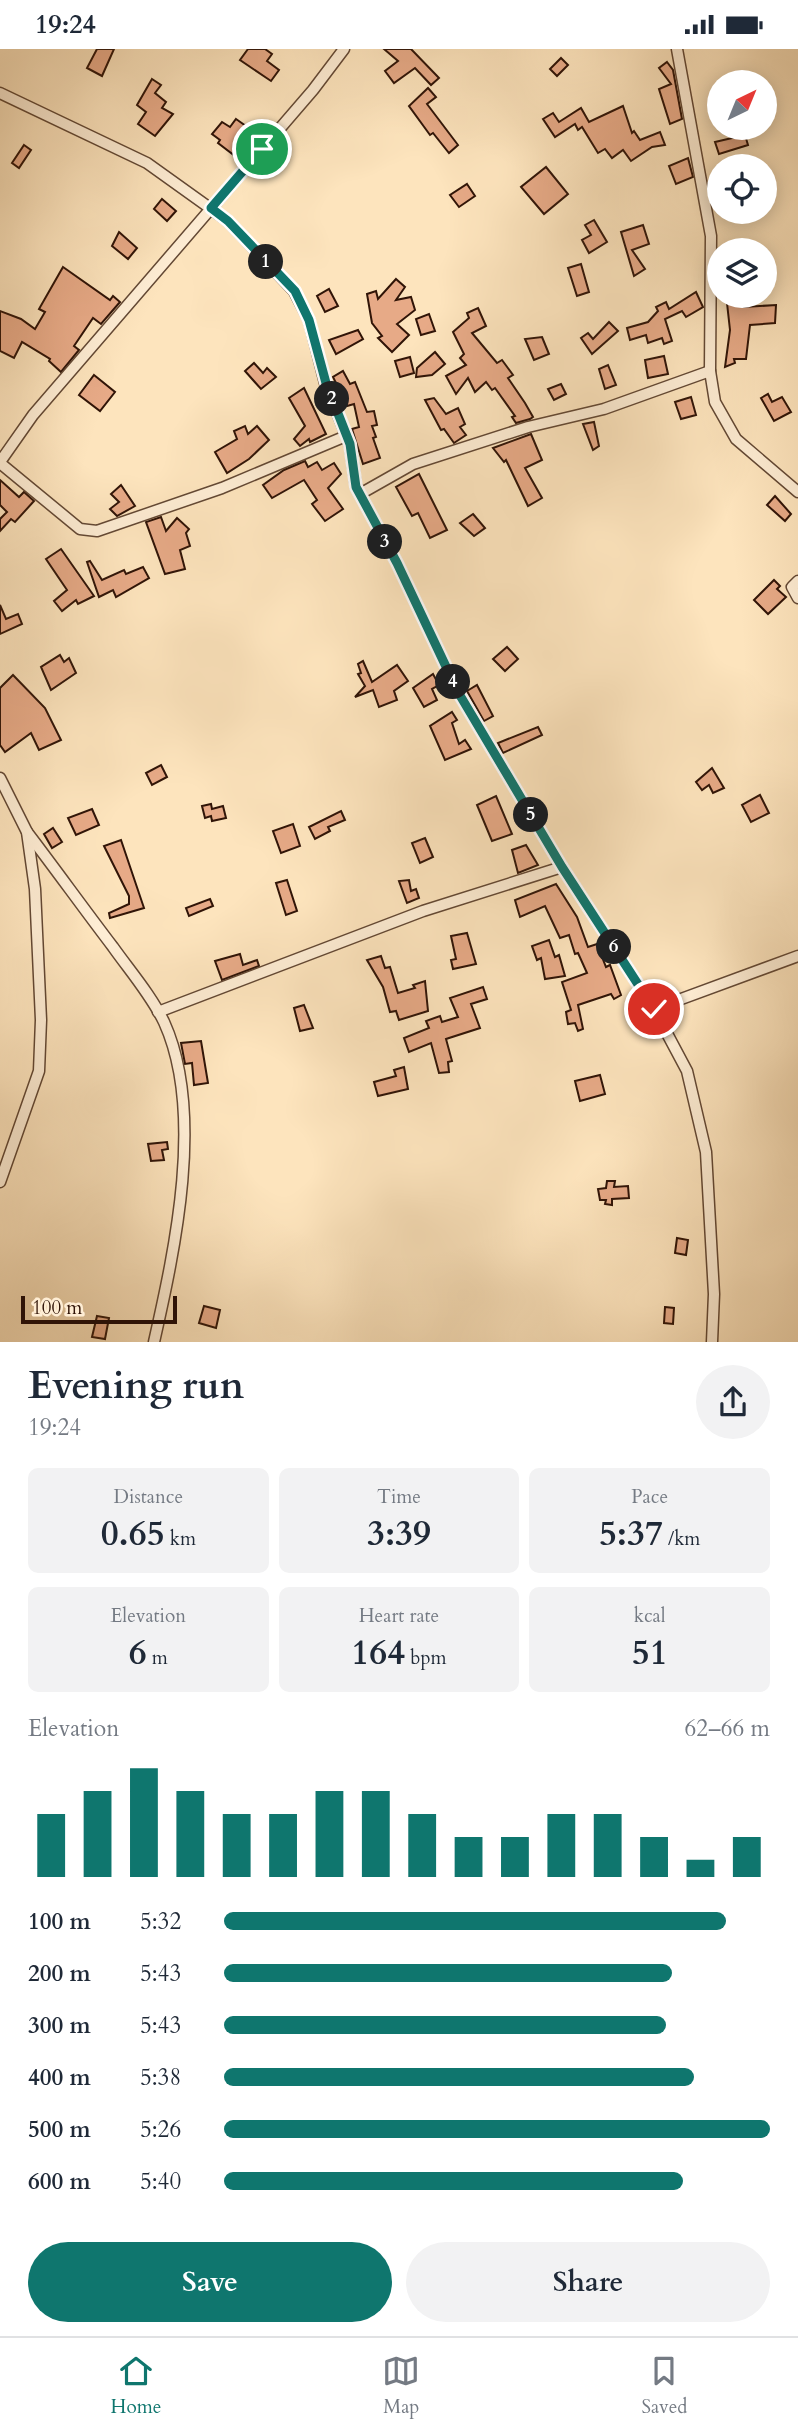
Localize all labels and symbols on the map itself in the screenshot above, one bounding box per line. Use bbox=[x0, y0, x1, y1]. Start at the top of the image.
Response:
north arrow bbox=[707, 70, 777, 140]
pin bbox=[232, 119, 292, 179]
pin: 1 bbox=[248, 245, 284, 279]
pin: 2 bbox=[314, 381, 350, 417]
pin: 3 bbox=[368, 525, 402, 559]
pin: 4 bbox=[435, 665, 470, 699]
pin: 5 bbox=[514, 797, 548, 833]
pin: 6 bbox=[596, 929, 632, 965]
pin bbox=[624, 979, 684, 1039]
scale bar bbox=[21, 1293, 177, 1325]

